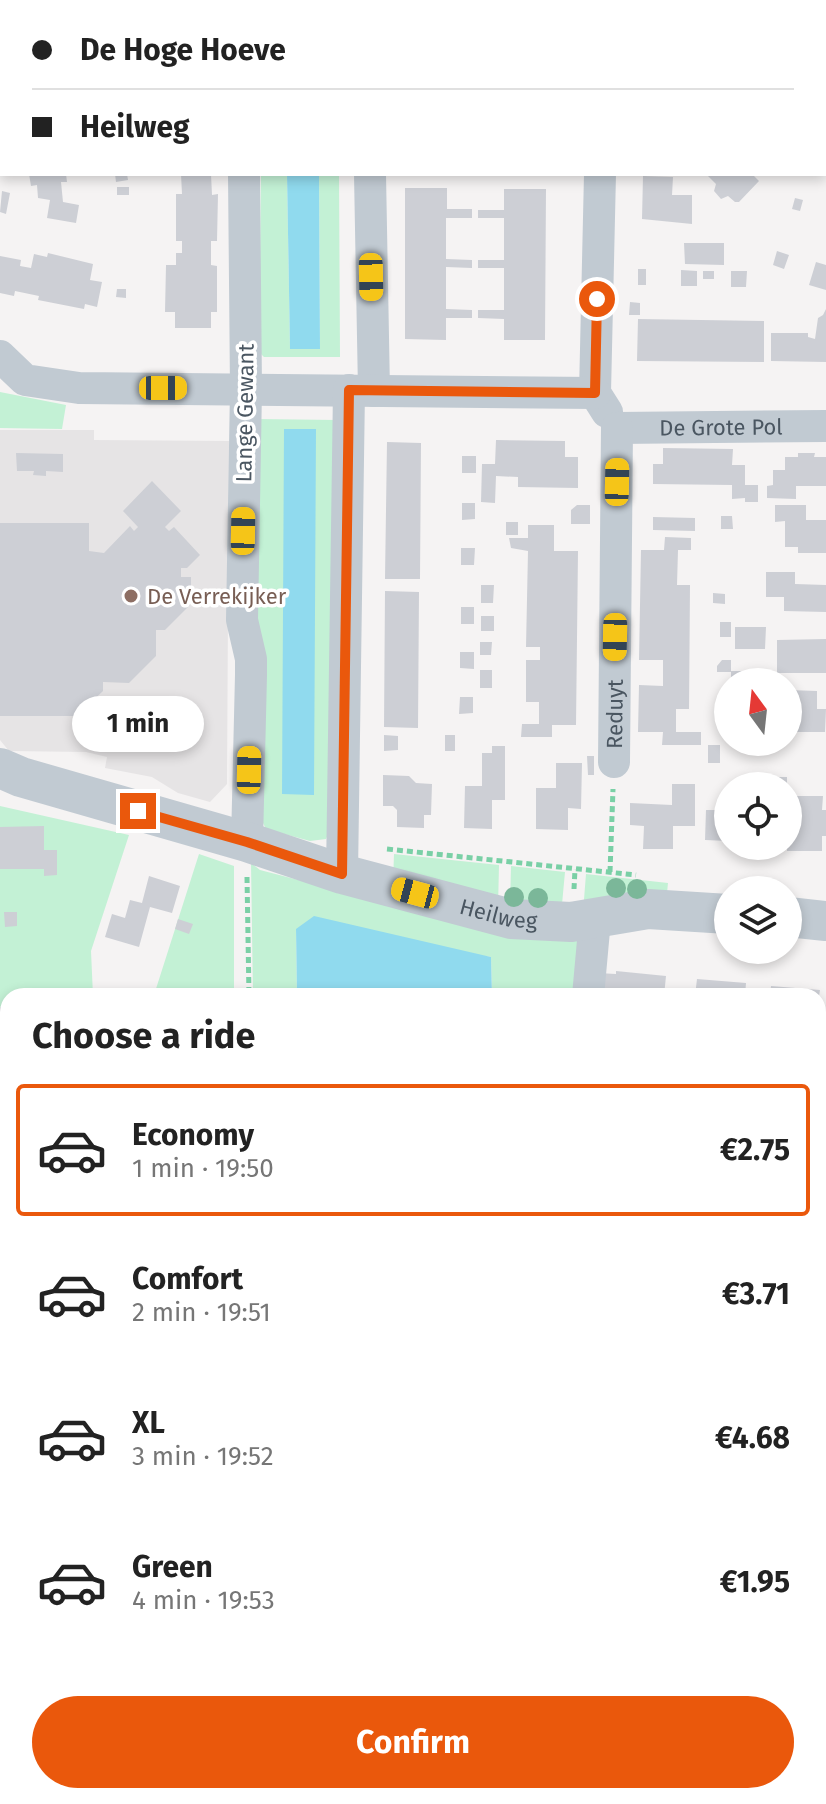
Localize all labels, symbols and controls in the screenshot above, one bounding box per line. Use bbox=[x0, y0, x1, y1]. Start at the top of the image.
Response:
text: De Hoge Hoeve bbox=[80, 32, 286, 68]
text: Heilweg bbox=[80, 109, 189, 145]
car bbox=[359, 253, 383, 301]
route start bbox=[579, 281, 615, 317]
street label: Lange Gewant bbox=[230, 343, 260, 483]
car bbox=[139, 376, 187, 400]
street label: De Grote Pol bbox=[659, 413, 783, 441]
car bbox=[605, 458, 629, 506]
car bbox=[231, 507, 255, 555]
place label: De Verrekijker bbox=[147, 583, 287, 610]
marker: De Verrekijker bbox=[122, 587, 140, 605]
car bbox=[603, 613, 627, 661]
north arrow bbox=[714, 668, 802, 756]
map controls bbox=[714, 668, 802, 964]
street label: Reduyt bbox=[601, 679, 628, 749]
callout: 1 min bbox=[72, 695, 204, 751]
text: 1 min bbox=[107, 708, 169, 739]
car bbox=[237, 746, 261, 794]
button: locate bbox=[714, 772, 802, 860]
route end bbox=[120, 793, 156, 829]
car bbox=[389, 875, 441, 911]
button: layers bbox=[714, 876, 802, 964]
street label: Heilweg bbox=[457, 892, 538, 934]
text: Choose a ride bbox=[32, 1014, 255, 1058]
icon: car bbox=[36, 1114, 108, 1186]
text: Economy bbox=[132, 1117, 254, 1153]
text: €2.75 bbox=[720, 1132, 790, 1168]
text: 1 min · 19:50 bbox=[132, 1153, 274, 1184]
icon: car bbox=[36, 1258, 108, 1330]
text: Comfort bbox=[132, 1261, 243, 1297]
text: €3.71 bbox=[722, 1276, 790, 1312]
text: 2 min · 19:51 bbox=[132, 1297, 271, 1328]
icon: car bbox=[36, 1402, 108, 1474]
text: XL bbox=[132, 1405, 165, 1441]
text: €4.68 bbox=[715, 1420, 790, 1456]
text: 3 min · 19:52 bbox=[132, 1441, 274, 1472]
icon: car bbox=[36, 1546, 108, 1618]
text: Green bbox=[132, 1549, 213, 1585]
text: €1.95 bbox=[720, 1564, 790, 1600]
text: 4 min · 19:53 bbox=[132, 1585, 275, 1616]
button: Confirm bbox=[32, 1696, 794, 1788]

